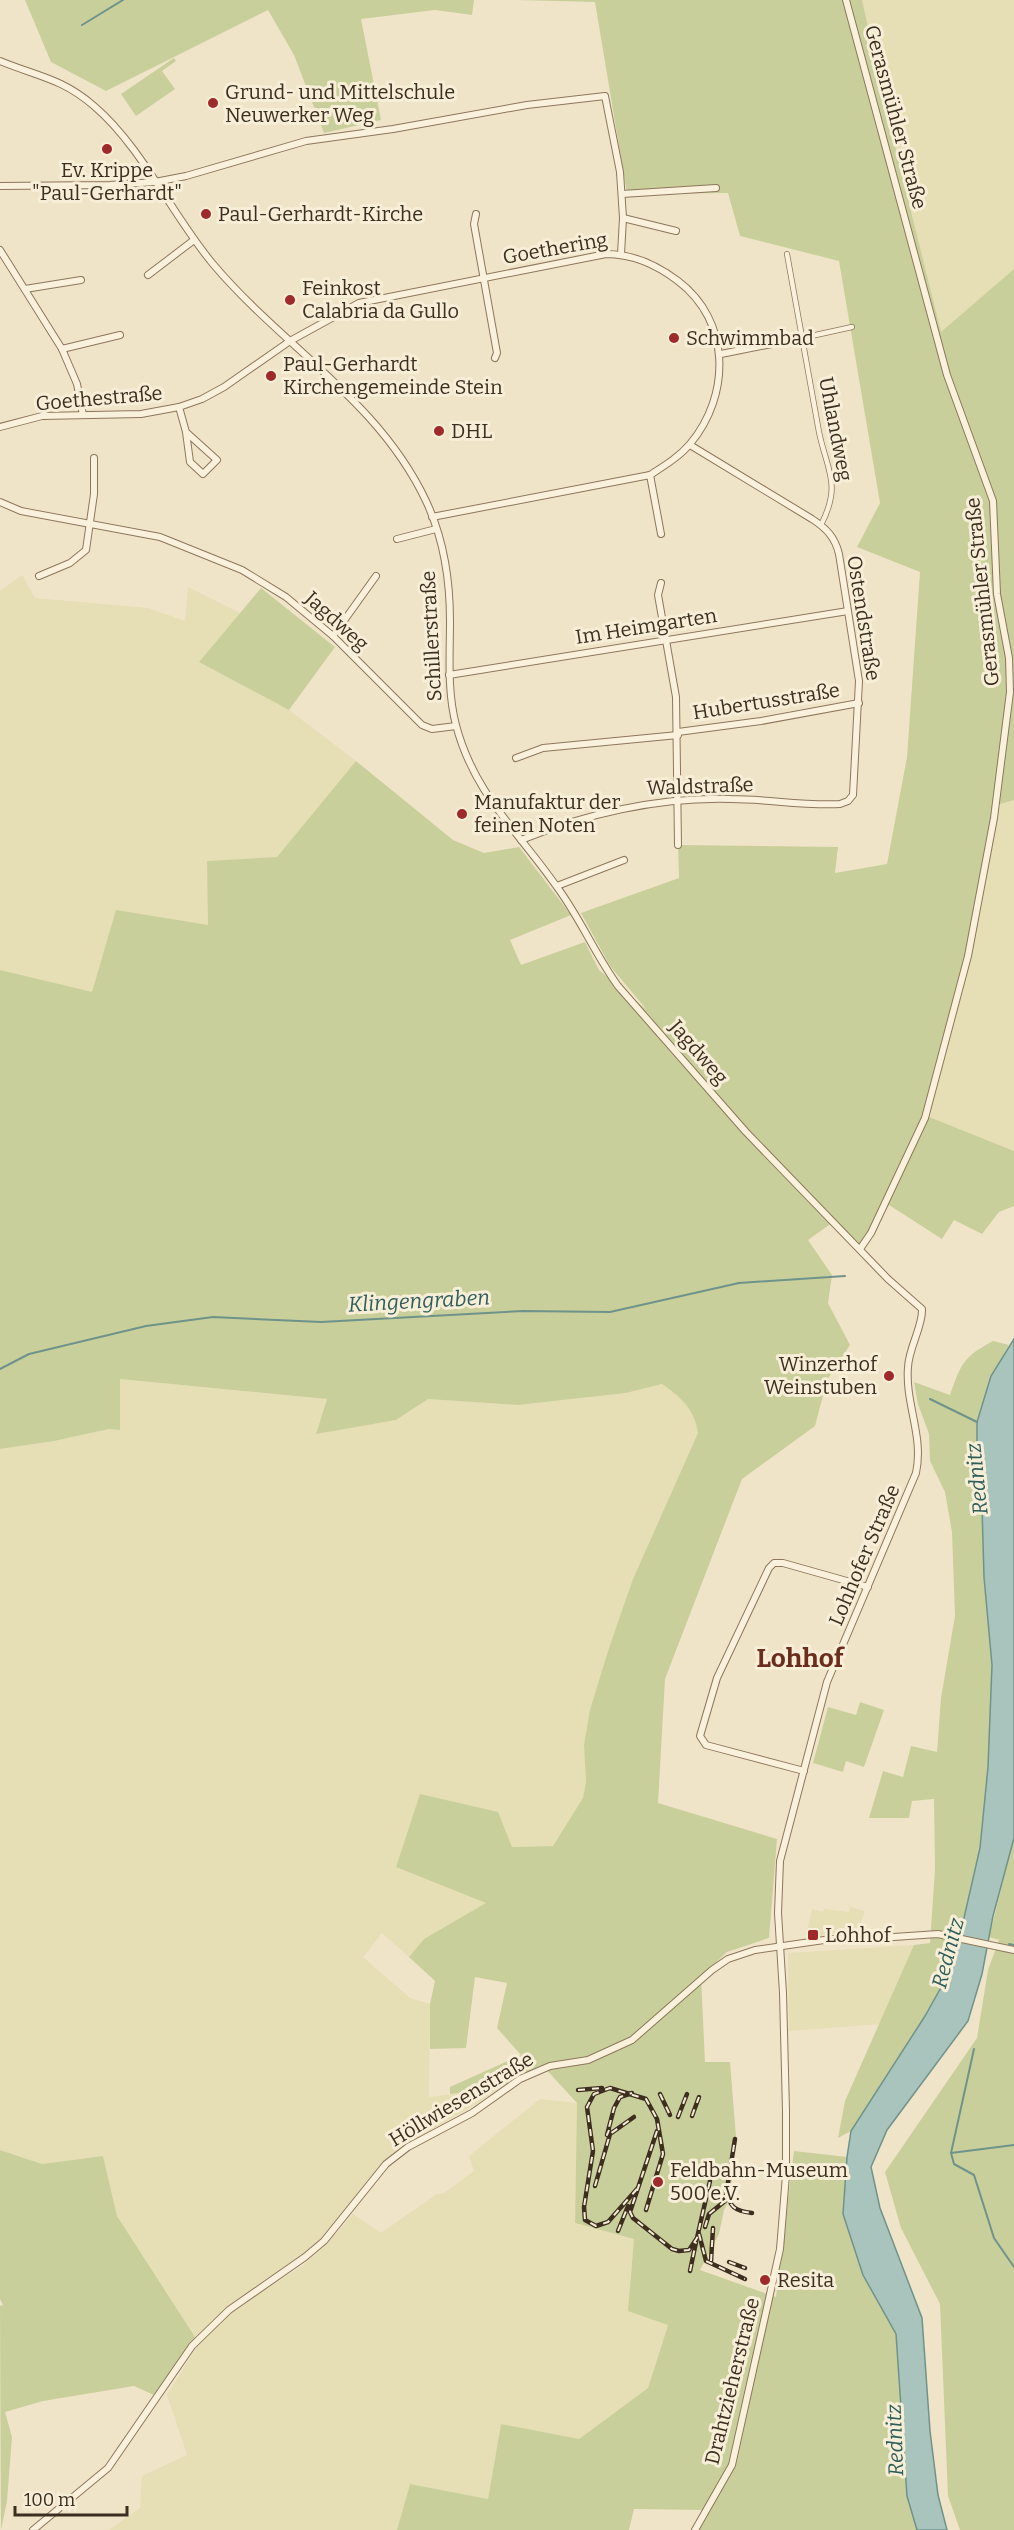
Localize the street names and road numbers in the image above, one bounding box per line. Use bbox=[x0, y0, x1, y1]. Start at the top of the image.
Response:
street label: Gerasmühler Straße bbox=[860, 22, 932, 212]
street label: Goethering bbox=[501, 227, 609, 269]
street label: Uhlandweg bbox=[814, 375, 858, 483]
street label: Goethestraße bbox=[35, 380, 163, 416]
street label: Gerasmühler Straße bbox=[960, 496, 1004, 688]
street label: Ostendstraße bbox=[842, 554, 886, 682]
street label: Schillerstraße bbox=[416, 570, 446, 702]
street label: Jagdweg bbox=[300, 586, 374, 656]
street label: Im Heimgarten bbox=[574, 603, 719, 649]
street label: Hubertusstraße bbox=[691, 678, 841, 724]
street label: Waldstraße bbox=[646, 772, 754, 800]
street label: Jagdweg bbox=[664, 1014, 733, 1089]
street label: Lohhofer Straße bbox=[823, 1481, 905, 1629]
street label: Höllwiesenstraße bbox=[385, 2047, 537, 2151]
street label: Drahtzieherstraße bbox=[700, 2295, 764, 2467]

